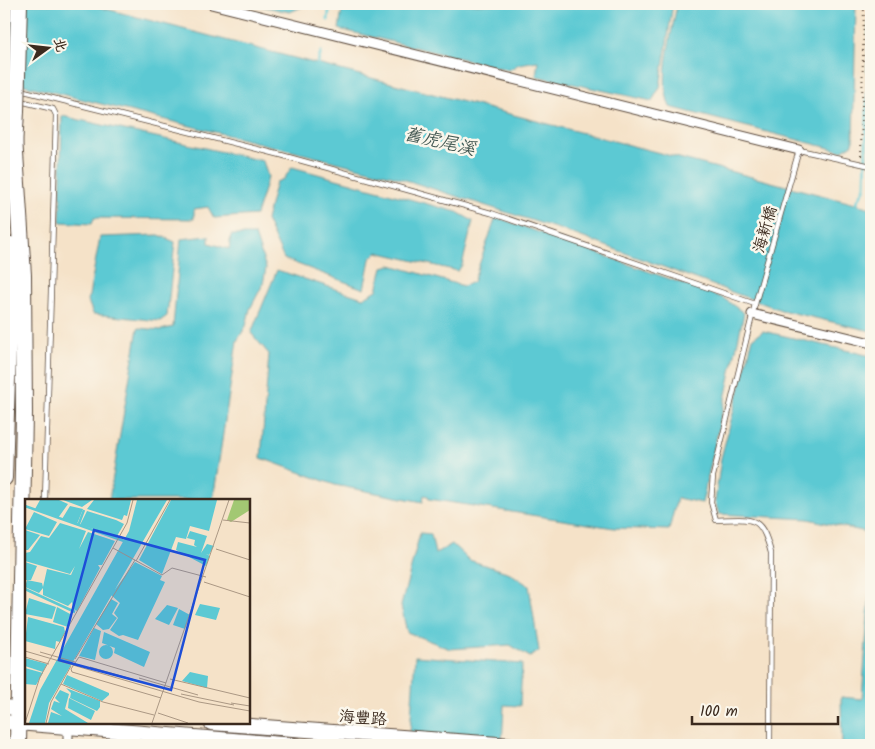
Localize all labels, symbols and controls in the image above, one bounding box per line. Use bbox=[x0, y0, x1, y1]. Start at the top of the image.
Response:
north arrow bbox=[22, 22, 72, 72]
text: 北 bbox=[47, 35, 72, 55]
water label: 舊虎尾溪 bbox=[401, 120, 479, 165]
street label: 海新橋 bbox=[747, 203, 784, 256]
inset map bbox=[25, 499, 250, 724]
scale bar bbox=[692, 694, 839, 726]
text: 100 m bbox=[700, 700, 738, 724]
street label: 海豐路 bbox=[338, 704, 388, 733]

